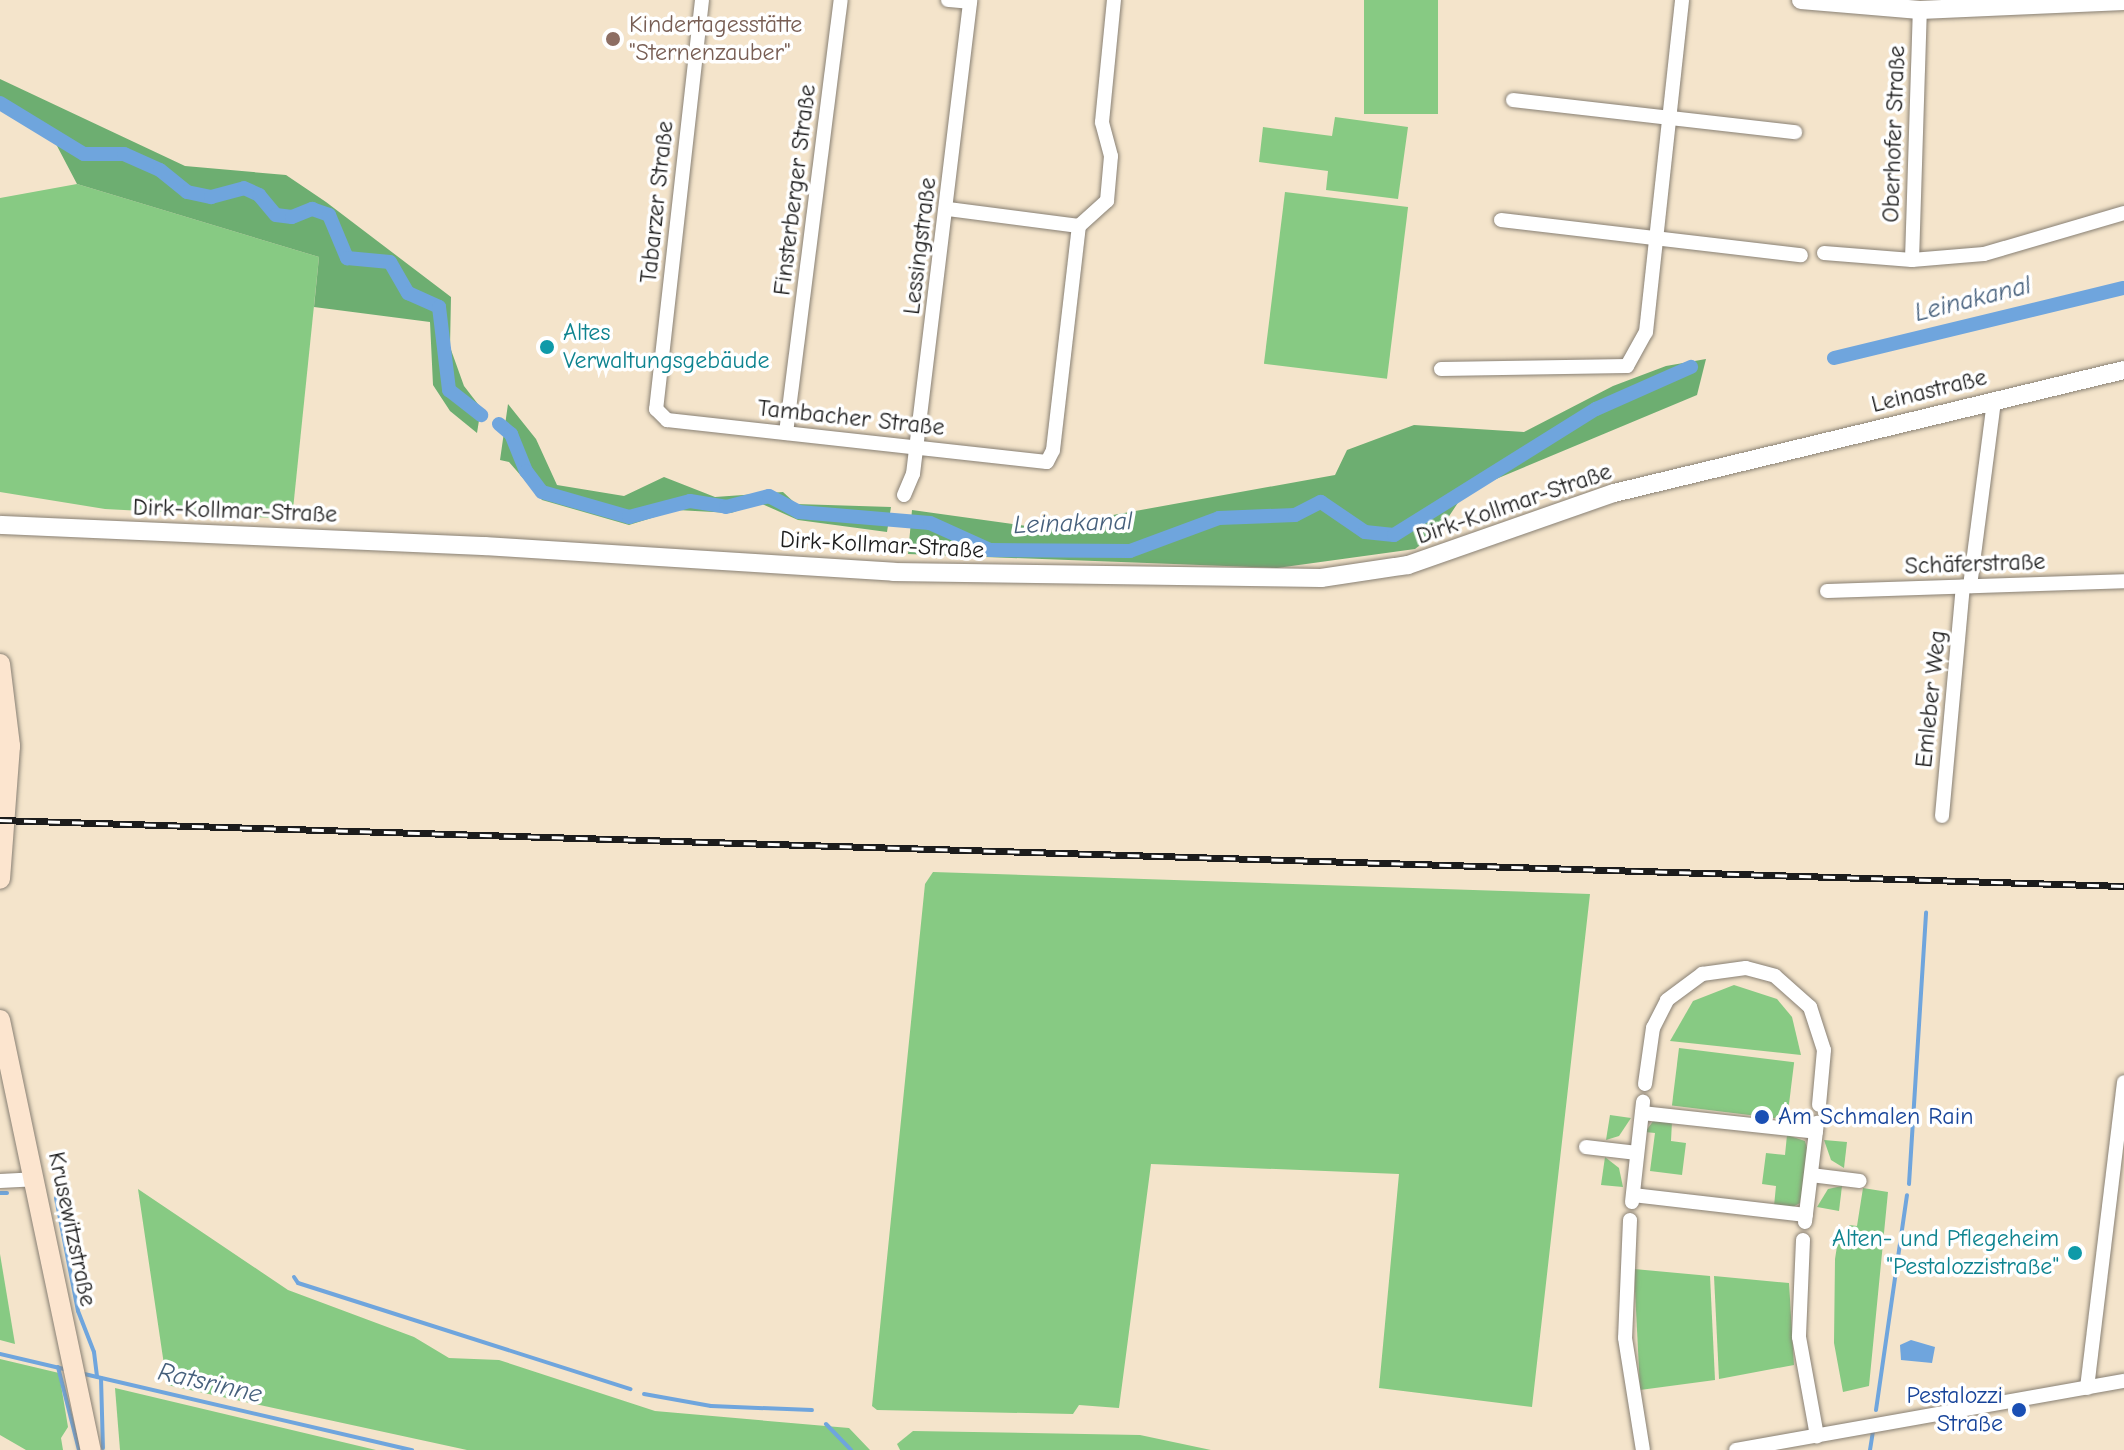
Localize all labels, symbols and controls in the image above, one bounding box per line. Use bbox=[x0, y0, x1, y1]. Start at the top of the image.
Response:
place label: Kindertagesstätte "Sternenzauber" bbox=[629, 11, 802, 67]
marker: Kindertagesstätte "Sternenzauber" bbox=[604, 30, 622, 48]
street label: Oberhofer Straße bbox=[1877, 45, 1911, 223]
street label: Finsterberger Straße bbox=[768, 83, 822, 297]
street label: Tabarzer Straße bbox=[634, 119, 680, 285]
street label: Lessingstraße bbox=[897, 176, 943, 316]
water label: Leinakanal bbox=[1911, 270, 2035, 330]
place label: Altes Verwaltungsgebäude bbox=[563, 319, 770, 375]
marker: Altes Verwaltungsgebäude bbox=[538, 338, 556, 356]
street label: Leinastraße bbox=[1868, 363, 1990, 419]
street label: Tambacher Straße bbox=[756, 394, 946, 442]
street label: Dirk-Kollmar-Straße bbox=[1413, 457, 1615, 551]
street label: Dirk-Kollmar-Straße bbox=[132, 493, 338, 529]
water label: Leinakanal bbox=[1013, 506, 1133, 542]
street label: Dirk-Kollmar-Straße bbox=[779, 525, 985, 565]
street label: Schäferstraße bbox=[1904, 547, 2046, 581]
street label: Emleber Weg bbox=[1909, 629, 1953, 769]
place label: Am Schmalen Rain bbox=[1778, 1103, 1973, 1131]
marker: Am Schmalen Rain bbox=[1753, 1108, 1771, 1126]
street label: Krusewitzstraße bbox=[42, 1149, 102, 1309]
place label: Alten- und Pflegeheim "Pestalozzistraße" bbox=[1832, 1225, 2059, 1281]
marker: Alten- und Pflegeheim "Pestalozzistraße" bbox=[2066, 1244, 2084, 1262]
water label: Ratsrinne bbox=[155, 1357, 265, 1411]
place label: Pestalozzi Straße bbox=[1906, 1382, 2003, 1438]
marker: Pestalozzi Straße bbox=[2010, 1401, 2028, 1419]

